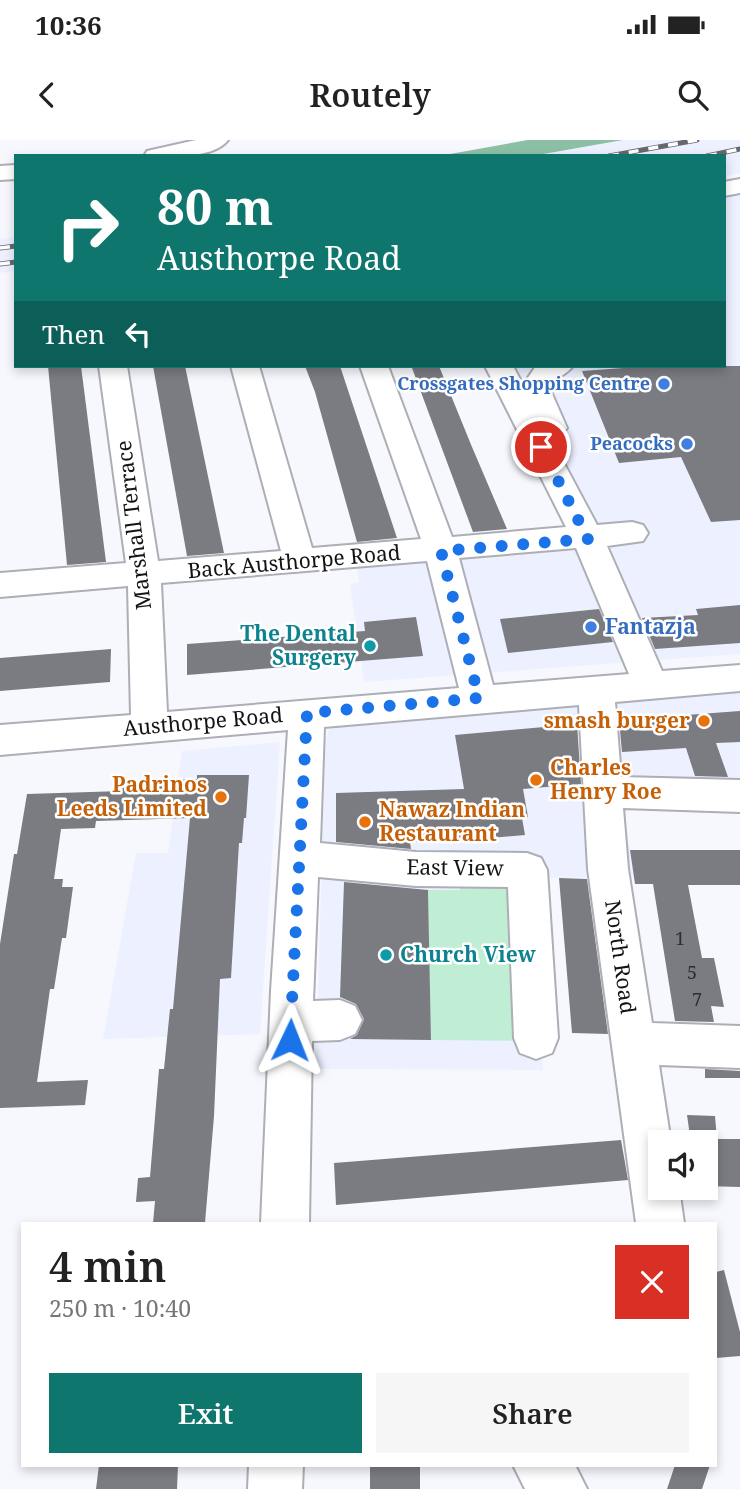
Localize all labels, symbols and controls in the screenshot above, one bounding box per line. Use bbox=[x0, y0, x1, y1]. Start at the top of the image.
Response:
text: 10:36 bbox=[35, 7, 102, 43]
text: Routely bbox=[309, 73, 431, 116]
icon: back bbox=[28, 76, 66, 114]
icon: search bbox=[674, 76, 712, 114]
text: 80 m bbox=[157, 173, 273, 239]
icon: right bbox=[42, 182, 133, 273]
text: Austhorpe Road bbox=[157, 236, 401, 279]
icon: left bbox=[119, 315, 157, 353]
text: Then bbox=[42, 316, 105, 352]
place label: Crossgates Shopping Centre bbox=[397, 371, 650, 395]
marker: Crossgates Shopping Centre bbox=[656, 376, 672, 392]
pin bbox=[511, 417, 571, 477]
icon: arrive bbox=[522, 428, 560, 466]
place label: Peacocks bbox=[590, 431, 673, 455]
marker: Peacocks bbox=[679, 436, 695, 452]
street label: Marshall Terrace bbox=[109, 439, 157, 611]
street label: Back Austhorpe Road bbox=[186, 538, 402, 584]
place label: Fantazja bbox=[605, 612, 696, 640]
place label: The Dental Surgery bbox=[240, 619, 357, 671]
marker: Fantazja bbox=[583, 619, 599, 635]
marker: The Dental Surgery bbox=[362, 638, 378, 654]
street label: Austhorpe Road bbox=[122, 700, 284, 742]
place label: smash burger bbox=[544, 706, 690, 734]
marker: smash burger bbox=[696, 713, 712, 729]
place label: Charles Henry Roe bbox=[550, 753, 662, 805]
place label: Padrinos Leeds Limited bbox=[57, 770, 207, 822]
marker: Charles Henry Roe bbox=[528, 772, 544, 788]
marker: Padrinos Leeds Limited bbox=[213, 789, 229, 805]
place label: Nawaz Indian Restaurant bbox=[379, 795, 525, 847]
marker: Nawaz Indian Restaurant bbox=[357, 814, 373, 830]
street label: East View bbox=[406, 852, 505, 882]
street label: North Road bbox=[599, 898, 643, 1016]
house number: 1 bbox=[675, 926, 685, 950]
place label: Church View bbox=[400, 940, 536, 968]
marker: Church View bbox=[378, 947, 394, 963]
house number: 5 bbox=[687, 960, 697, 984]
house number: 7 bbox=[692, 987, 702, 1011]
position arrow bbox=[253, 1003, 327, 1077]
map controls bbox=[648, 1130, 718, 1200]
button: sound bbox=[648, 1130, 718, 1200]
text: 4 min bbox=[49, 1237, 166, 1294]
button: close bbox=[615, 1245, 689, 1319]
text: 250 m · 10:40 bbox=[49, 1292, 191, 1324]
button: Exit bbox=[49, 1373, 362, 1453]
button: Share bbox=[376, 1373, 689, 1453]

